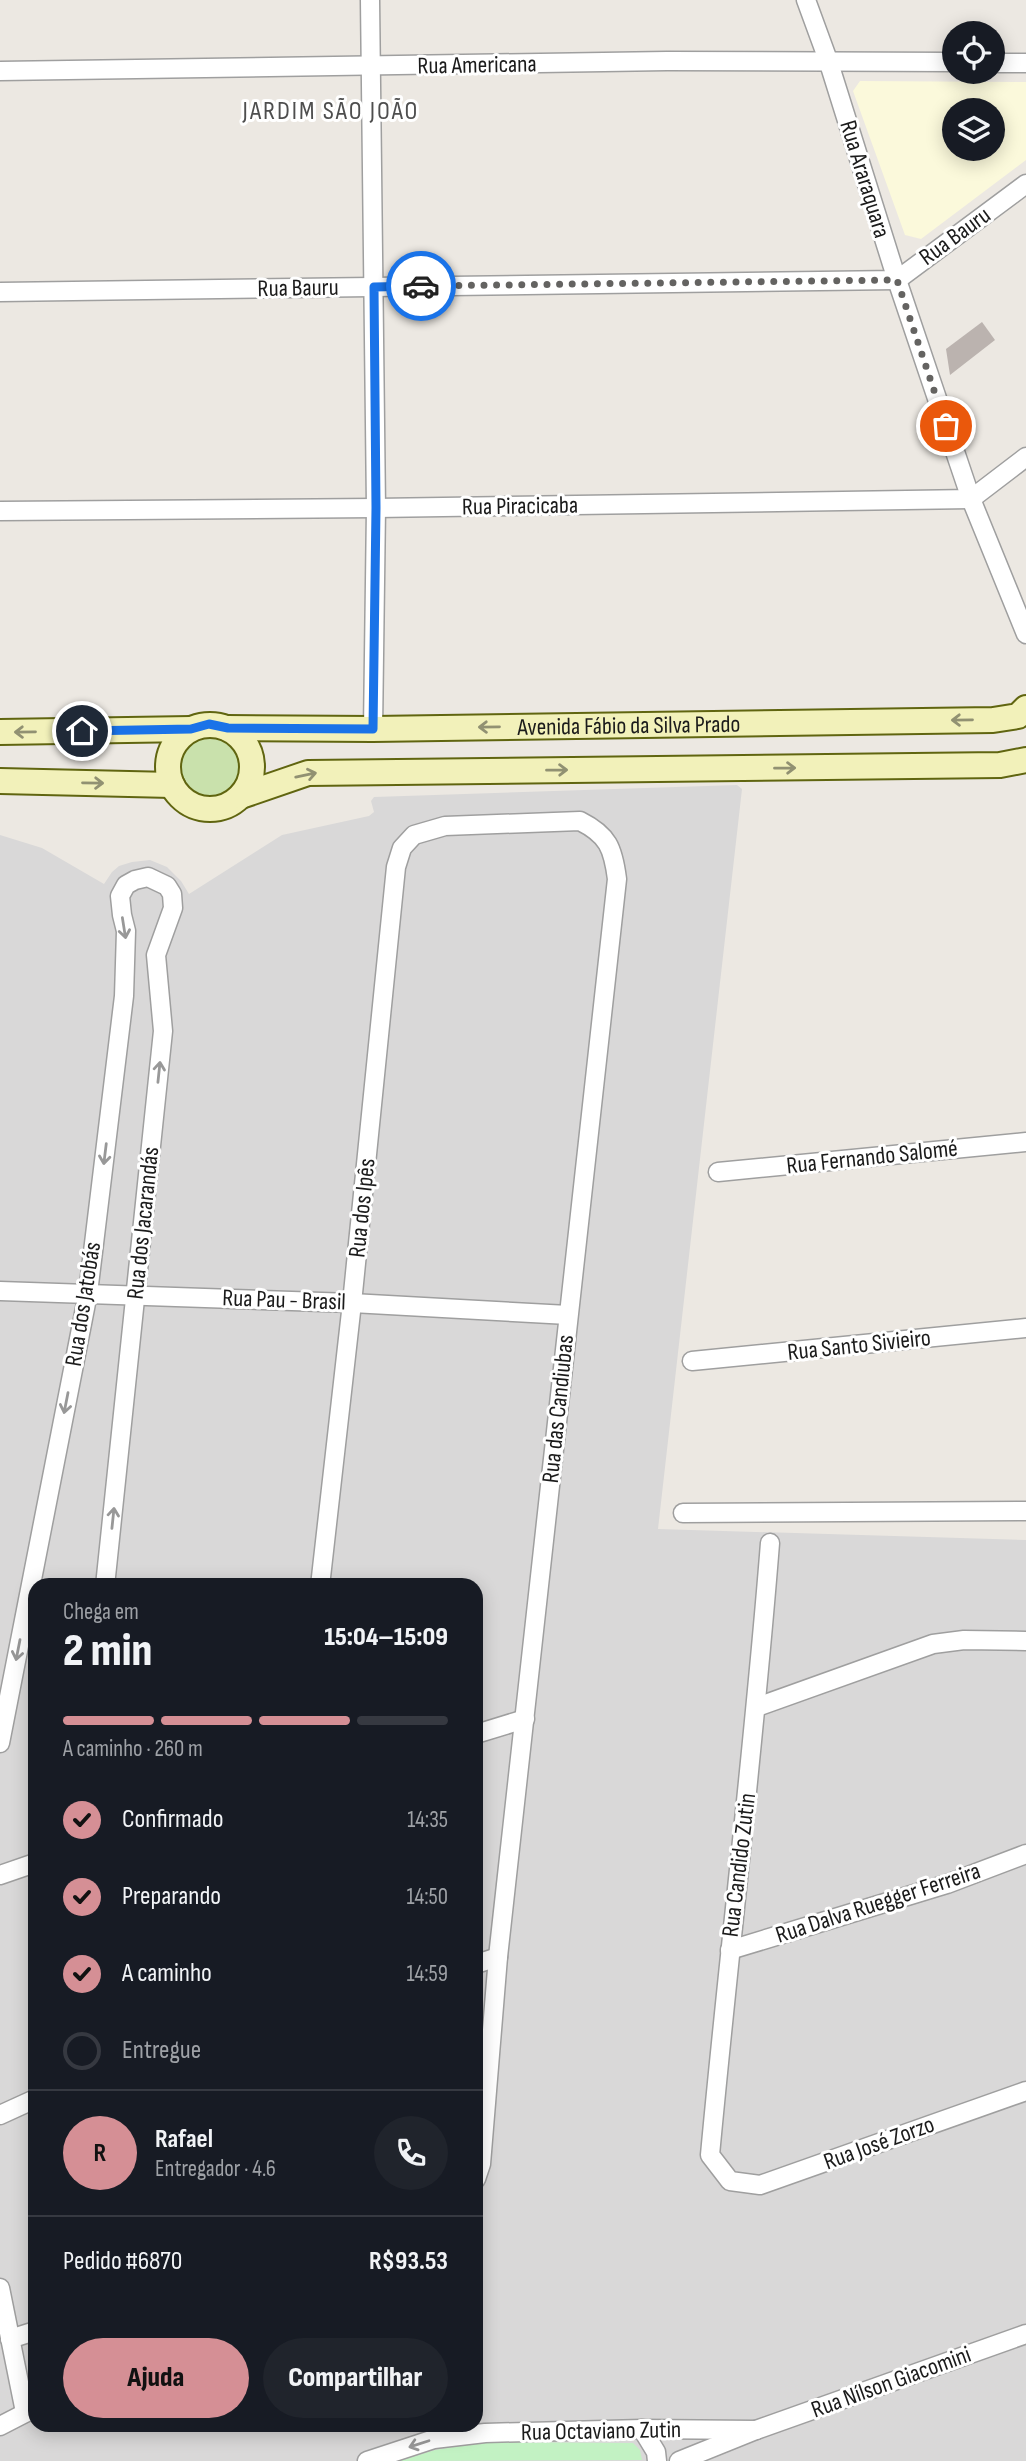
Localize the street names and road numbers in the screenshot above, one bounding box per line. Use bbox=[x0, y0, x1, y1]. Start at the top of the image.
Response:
street label: Rua Americana bbox=[417, 49, 537, 81]
street label: Rua Araraquara bbox=[833, 117, 897, 241]
street label: Rua Bauru bbox=[914, 200, 996, 272]
street label: Rua Bauru bbox=[257, 273, 339, 303]
street label: Rua Piracicaba bbox=[462, 490, 578, 522]
street label: Avenida Fábio da Silva Prado bbox=[516, 709, 741, 741]
street label: Rua Fernando Salomé bbox=[785, 1134, 959, 1180]
street label: Rua dos Jacarandás bbox=[121, 1145, 165, 1301]
street label: Rua dos Ipês bbox=[342, 1157, 382, 1259]
street label: Rua dos Jatobás bbox=[59, 1240, 107, 1368]
street label: Rua Pau - Brasil bbox=[222, 1283, 346, 1317]
street label: Rua Santo Sivieiro bbox=[786, 1323, 932, 1367]
street label: Rua das Candiubas bbox=[536, 1333, 580, 1485]
street label: Rua Candido Zutin bbox=[716, 1791, 762, 1939]
street label: Rua Dalva Ruegger Ferreira bbox=[772, 1856, 984, 1950]
street label: Rua José Zorzo bbox=[820, 2110, 938, 2176]
street label: Rua Nílson Giacomini bbox=[807, 2340, 975, 2424]
street label: Rua Octaviano Zutin bbox=[520, 2415, 682, 2447]

